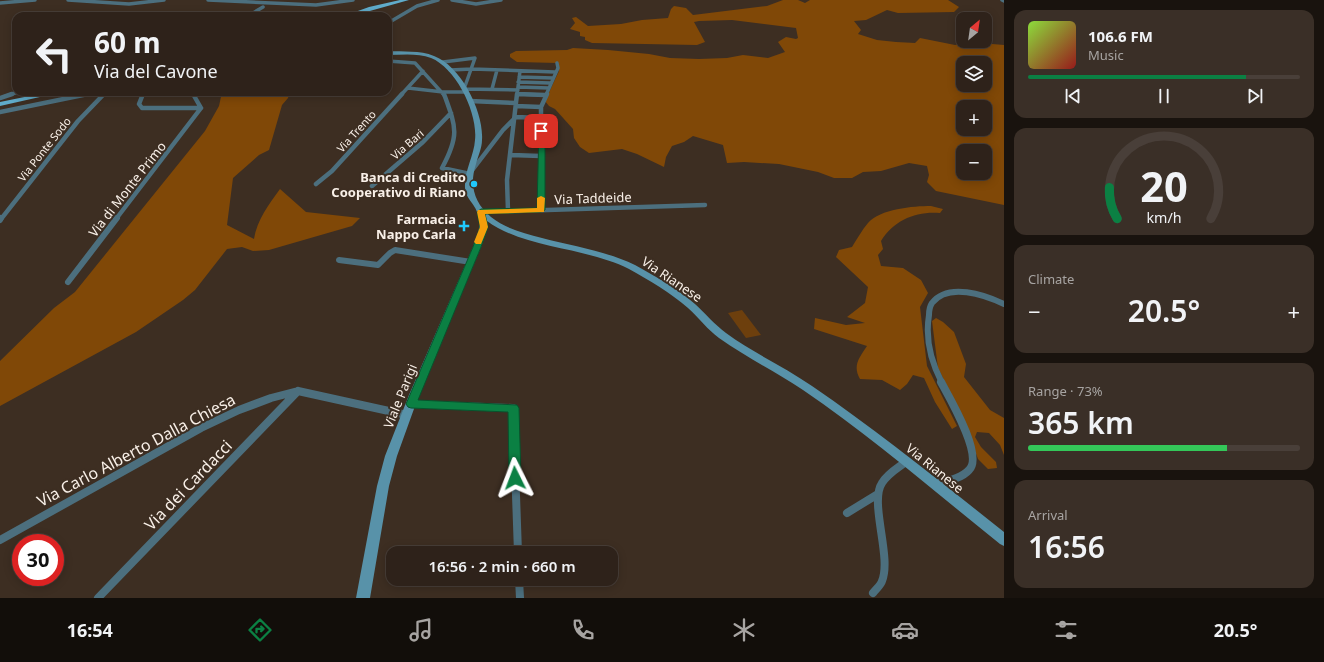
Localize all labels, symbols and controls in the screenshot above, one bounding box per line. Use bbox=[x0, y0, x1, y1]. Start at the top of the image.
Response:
north arrow bbox=[956, 12, 992, 48]
map controls bbox=[956, 12, 992, 180]
text: 60 m bbox=[94, 23, 161, 61]
text: 106.6 FM bbox=[1088, 26, 1153, 46]
icon: left bbox=[28, 28, 80, 80]
text: Music bbox=[1088, 46, 1124, 64]
button: layers bbox=[956, 56, 992, 92]
text: Via del Cavone bbox=[94, 59, 218, 83]
icon: previous bbox=[1062, 85, 1084, 107]
icon: pause bbox=[1153, 85, 1175, 107]
icon: next bbox=[1244, 85, 1266, 107]
button: + bbox=[956, 100, 992, 136]
street label: Via Trento bbox=[333, 106, 379, 155]
street label: Via Ponte Sodo bbox=[14, 113, 74, 184]
pin bbox=[524, 114, 558, 148]
icon: arrive bbox=[530, 120, 552, 142]
street label: Via Bari bbox=[387, 125, 427, 163]
street label: Via di Monte Primo bbox=[84, 138, 170, 240]
button: − bbox=[956, 144, 992, 180]
text: 20 bbox=[1140, 158, 1188, 214]
place label: Banca di Credito Cooperativo di Riano bbox=[331, 168, 466, 201]
marker: Banca di Credito Cooperativo di Riano bbox=[469, 179, 479, 189]
street label: Via Taddeide bbox=[554, 188, 632, 208]
text: km/h bbox=[1146, 208, 1182, 227]
place label: Farmacia Nappo Carla bbox=[376, 210, 456, 243]
marker: Farmacia Nappo Carla bbox=[459, 221, 469, 231]
street label: Via Rianese bbox=[638, 252, 706, 306]
text: Climate bbox=[1028, 270, 1074, 288]
text: 20.5° bbox=[1128, 290, 1200, 331]
text: − bbox=[1028, 296, 1041, 326]
text: + bbox=[1287, 296, 1300, 326]
street label: Viale Parigi bbox=[379, 361, 421, 431]
text: Range · 73% bbox=[1028, 382, 1103, 400]
street label: Via Carlo Alberto Dalla Chiesa bbox=[33, 388, 239, 512]
text: 365 km bbox=[1028, 402, 1134, 443]
street label: Via dei Cardacci bbox=[139, 435, 237, 535]
street label: Via Rianese bbox=[902, 439, 968, 497]
position arrow bbox=[494, 457, 536, 499]
text: Arrival bbox=[1028, 506, 1068, 524]
text: 16:56 bbox=[1028, 526, 1105, 567]
speed limit sign: 30 bbox=[12, 534, 64, 586]
text: 16:56 · 2 min · 660 m bbox=[428, 556, 576, 576]
icon: directions bbox=[246, 616, 274, 644]
icon: music bbox=[407, 616, 435, 644]
icon: phone bbox=[569, 616, 597, 644]
icon: climate bbox=[730, 616, 758, 644]
icon: car bbox=[891, 616, 919, 644]
icon: filters bbox=[1052, 616, 1080, 644]
text: 16:54 bbox=[67, 618, 113, 642]
text: 20.5° bbox=[1214, 618, 1257, 642]

